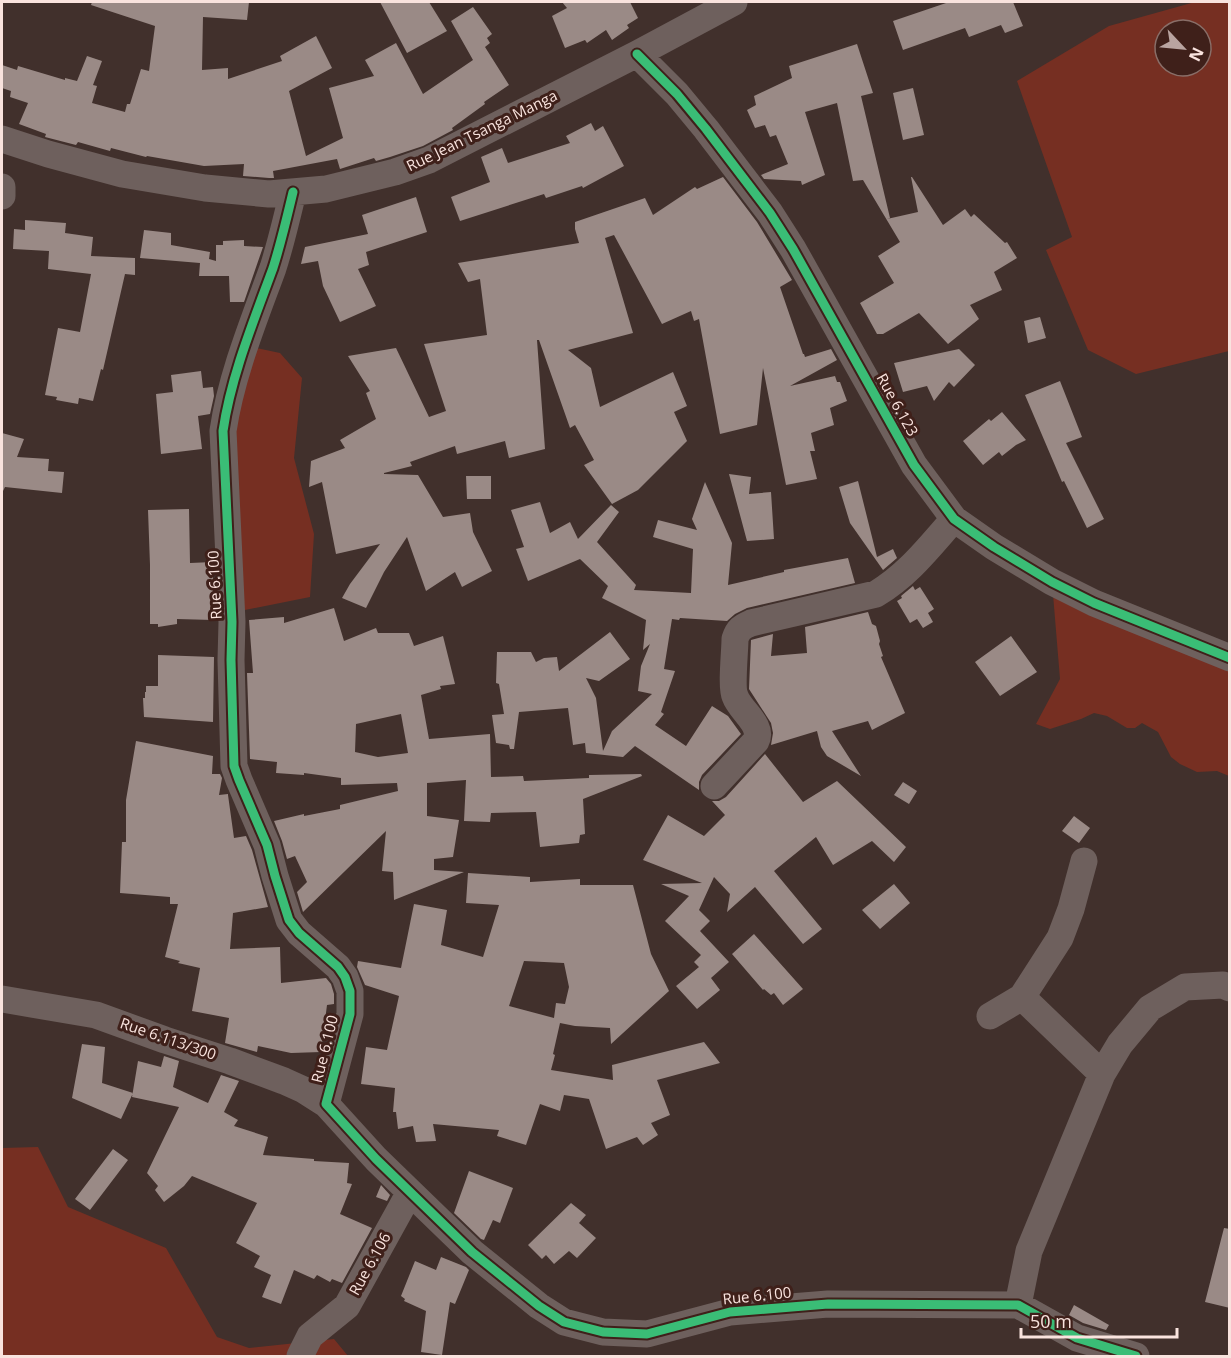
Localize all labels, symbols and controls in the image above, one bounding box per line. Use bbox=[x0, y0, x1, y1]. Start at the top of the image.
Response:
north arrow bbox=[1153, 18, 1213, 78]
text: N bbox=[1184, 44, 1209, 65]
street label: Rue Jean Tsanga Manga bbox=[403, 85, 560, 175]
street label: Rue 6.123 bbox=[872, 369, 923, 440]
street label: Rue 6.100 bbox=[202, 550, 226, 620]
street label: Rue 6.113/300 bbox=[118, 1012, 219, 1064]
street label: Rue 6.100 bbox=[306, 1013, 342, 1085]
street label: Rue 6.106 bbox=[344, 1228, 395, 1299]
street label: Rue 6.100 bbox=[722, 1281, 792, 1309]
scale bar bbox=[1021, 1301, 1177, 1339]
text: 50 m bbox=[1030, 1309, 1072, 1333]

